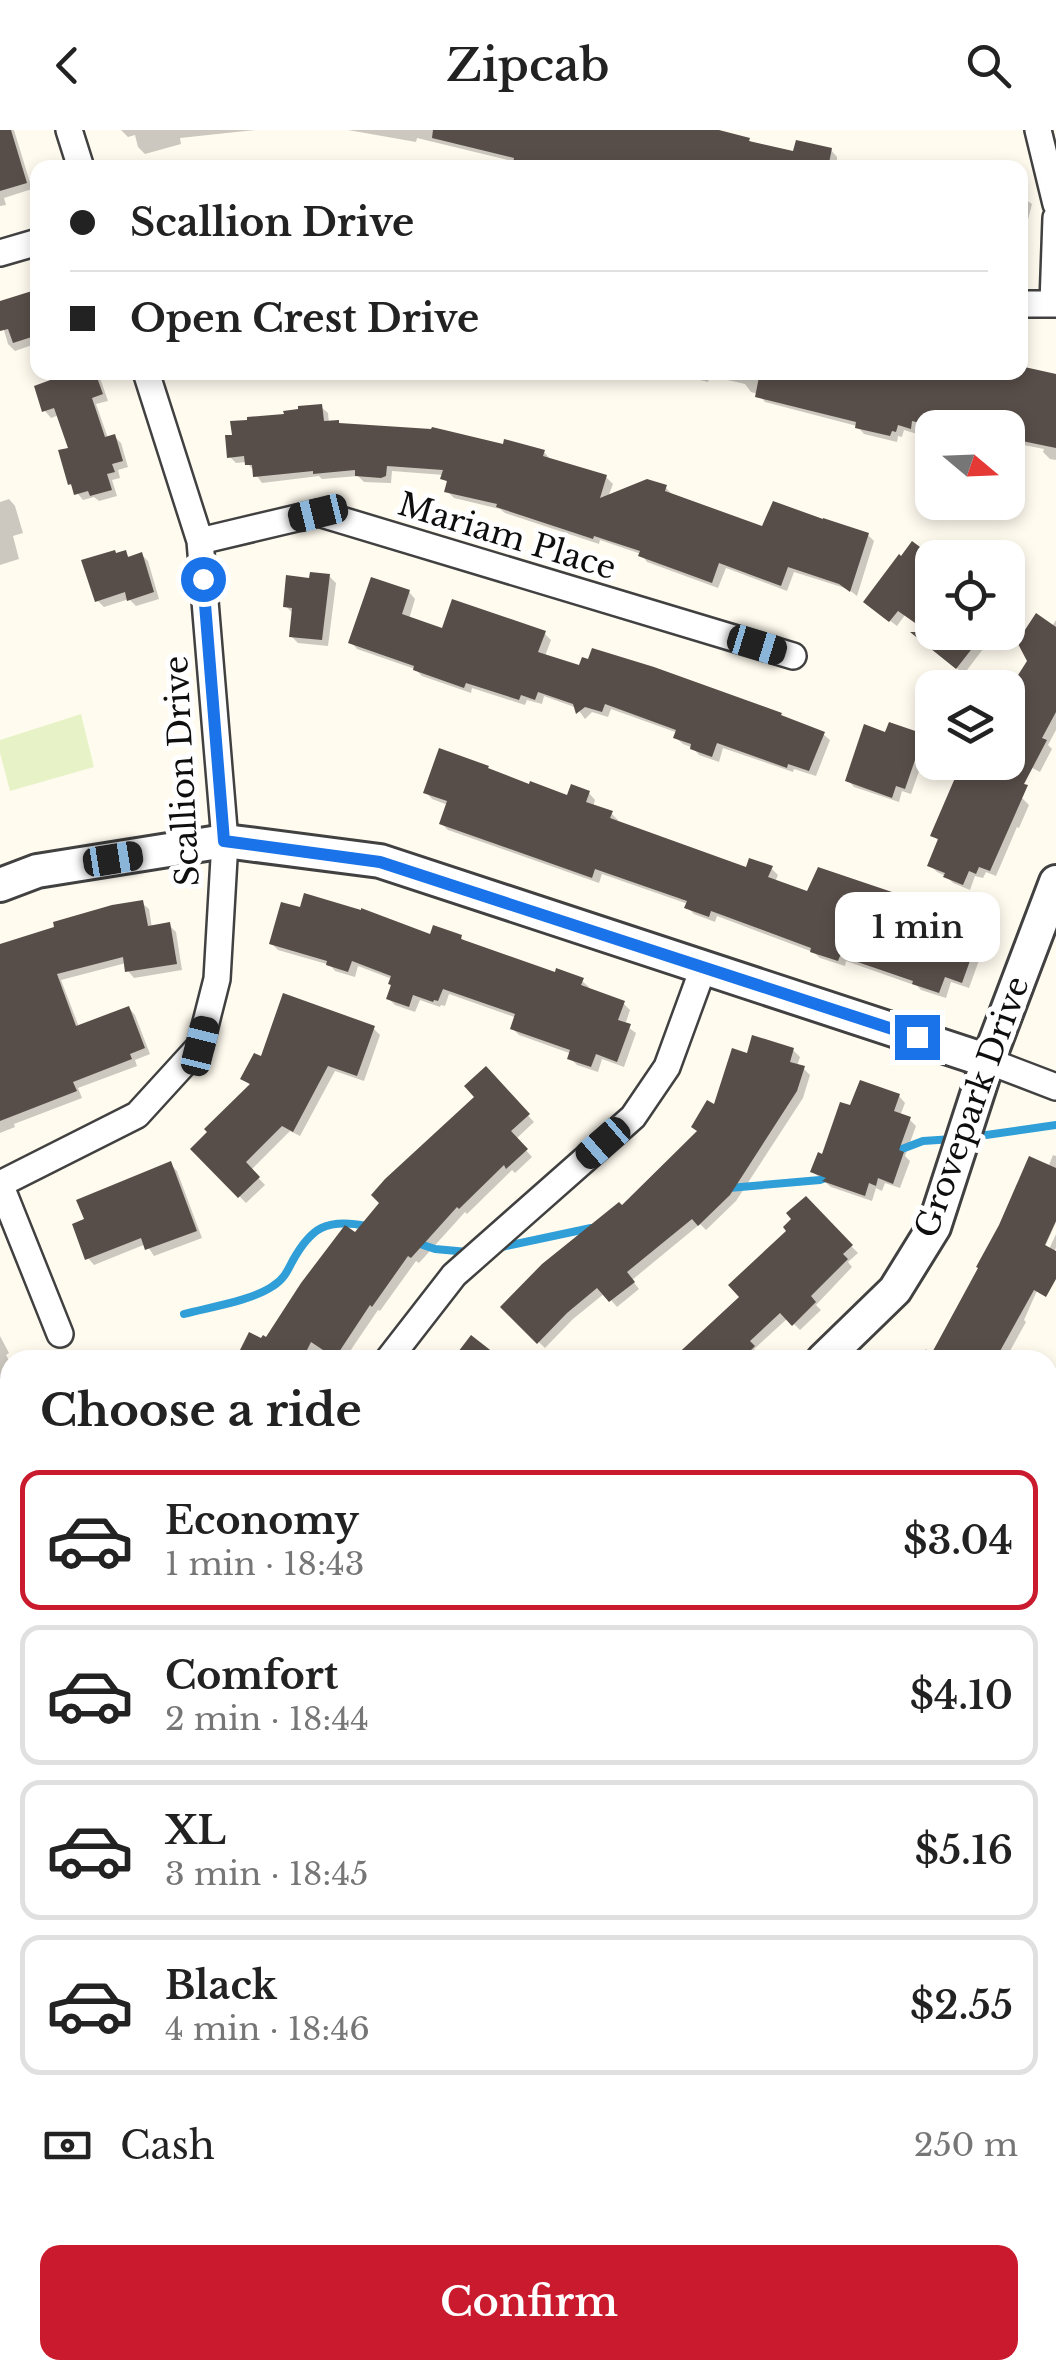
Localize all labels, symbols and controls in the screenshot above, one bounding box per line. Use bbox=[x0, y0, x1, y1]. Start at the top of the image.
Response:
text: Zipcab bbox=[446, 37, 610, 93]
icon: back bbox=[40, 38, 95, 93]
icon: search bbox=[961, 38, 1016, 93]
text: Scallion Drive bbox=[130, 199, 414, 246]
text: Open Crest Drive bbox=[130, 295, 479, 342]
north arrow bbox=[915, 410, 1025, 520]
map controls bbox=[915, 410, 1025, 780]
street label: Mariam Place bbox=[393, 484, 621, 588]
car bbox=[285, 491, 351, 535]
button: locate bbox=[915, 540, 1025, 650]
route start bbox=[181, 557, 226, 602]
car bbox=[724, 622, 790, 668]
street label: Scallion Drive bbox=[156, 655, 208, 887]
button: layers bbox=[915, 670, 1025, 780]
car bbox=[81, 839, 145, 879]
callout: 1 min bbox=[834, 892, 1000, 962]
text: 1 min bbox=[871, 907, 964, 947]
street label: Grovepark Drive bbox=[906, 971, 1038, 1243]
car bbox=[178, 1013, 222, 1079]
route end bbox=[895, 1015, 940, 1060]
car bbox=[571, 1112, 635, 1174]
text: Choose a ride bbox=[40, 1382, 362, 1438]
icon: car bbox=[45, 1495, 135, 1585]
text: Economy bbox=[165, 1497, 359, 1544]
text: $3.04 bbox=[903, 1517, 1013, 1564]
text: 1 min · 18:43 bbox=[165, 1544, 364, 1584]
icon: car bbox=[45, 1650, 135, 1740]
text: Comfort bbox=[165, 1652, 338, 1699]
text: $4.10 bbox=[910, 1672, 1013, 1719]
text: 2 min · 18:44 bbox=[165, 1699, 369, 1739]
icon: car bbox=[45, 1805, 135, 1895]
text: XL bbox=[165, 1807, 226, 1854]
text: $5.16 bbox=[915, 1827, 1013, 1874]
text: 3 min · 18:45 bbox=[165, 1854, 368, 1894]
icon: car bbox=[45, 1960, 135, 2050]
text: Black bbox=[165, 1962, 277, 2009]
text: $2.55 bbox=[910, 1982, 1013, 2029]
text: 4 min · 18:46 bbox=[165, 2009, 370, 2049]
icon: cash bbox=[40, 2118, 95, 2173]
text: Cash bbox=[120, 2122, 215, 2169]
text: 250 m bbox=[914, 2125, 1018, 2165]
button: Confirm bbox=[40, 2245, 1018, 2360]

